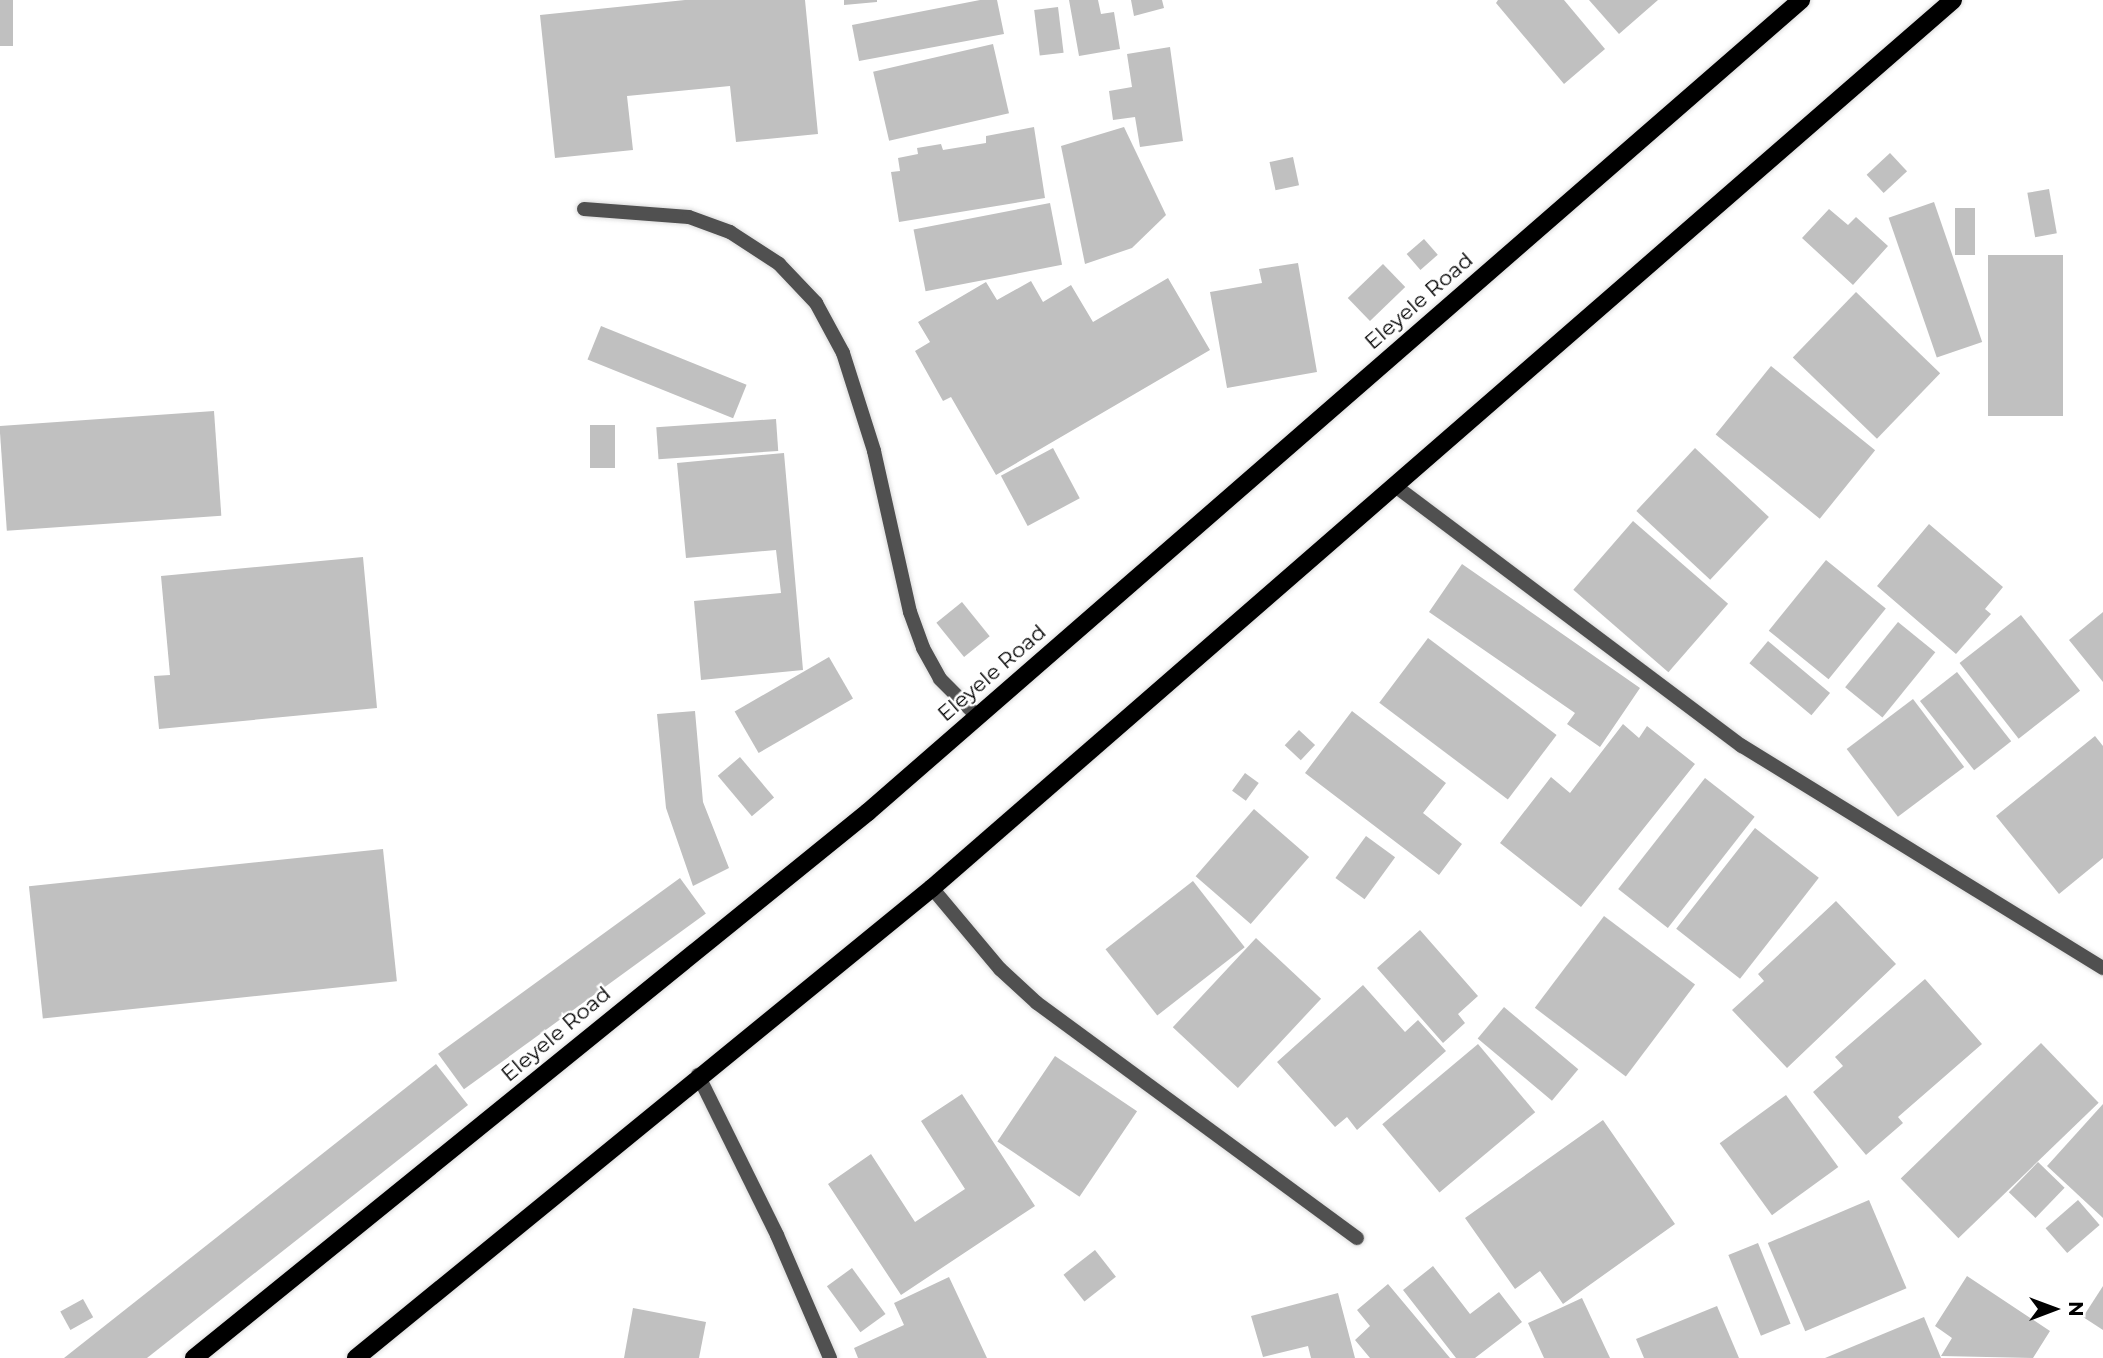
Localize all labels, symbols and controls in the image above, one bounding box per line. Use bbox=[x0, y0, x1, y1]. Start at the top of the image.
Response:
street label: Eleyele Road bbox=[1360, 247, 1478, 355]
street label: Eleyele Road bbox=[933, 619, 1051, 727]
street label: Eleyele Road bbox=[496, 981, 616, 1087]
north arrow bbox=[2019, 1274, 2089, 1344]
text: N bbox=[2064, 1301, 2087, 1317]

